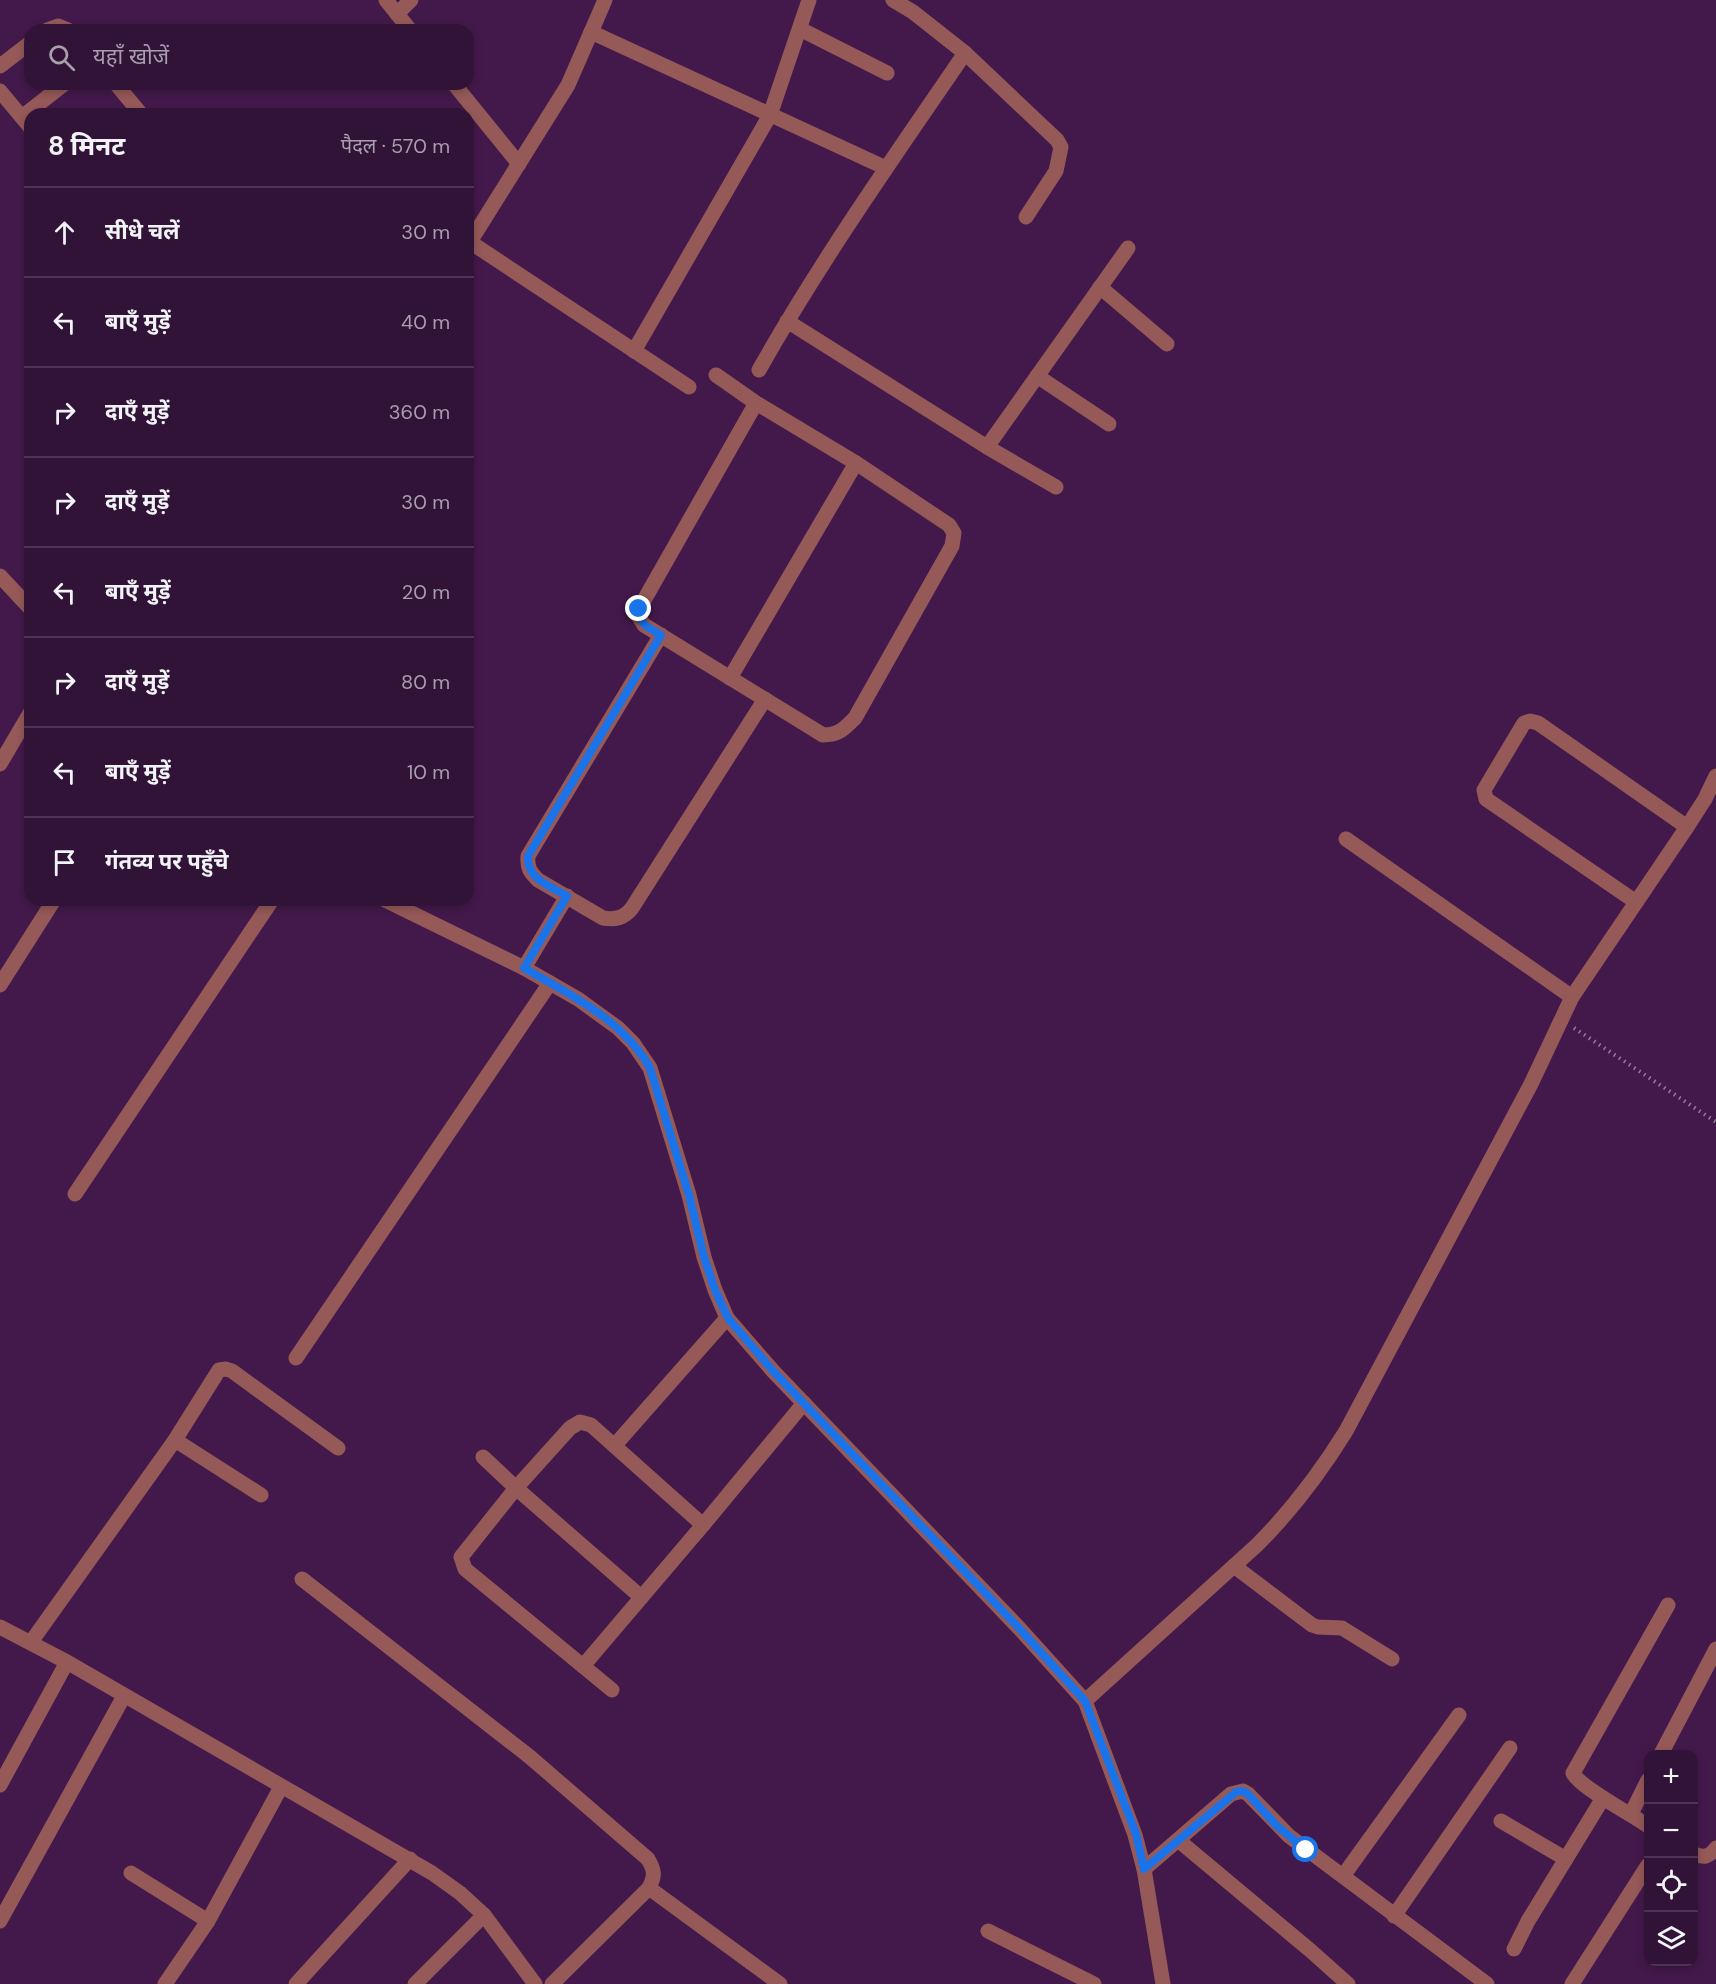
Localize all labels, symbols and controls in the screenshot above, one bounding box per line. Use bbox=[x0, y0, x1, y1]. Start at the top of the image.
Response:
search box bbox=[24, 24, 474, 90]
icon: search bbox=[45, 41, 78, 74]
text: यहाँ खोजें bbox=[93, 42, 169, 71]
text: 8 मिनट bbox=[48, 129, 125, 163]
text: पैदल · 570 m bbox=[341, 133, 450, 159]
icon: ahead bbox=[48, 216, 81, 249]
text: सीधे चलें bbox=[105, 217, 180, 246]
text: 30 m bbox=[401, 219, 450, 245]
icon: left bbox=[48, 306, 81, 339]
text: बाएँ मुड़ें bbox=[105, 307, 171, 336]
text: 40 m bbox=[401, 309, 450, 335]
icon: right bbox=[48, 396, 81, 429]
text: दाएँ मुड़ें bbox=[105, 397, 169, 426]
text: 360 m bbox=[389, 399, 450, 425]
icon: right bbox=[48, 486, 81, 519]
text: दाएँ मुड़ें bbox=[105, 487, 169, 516]
text: 30 m bbox=[401, 489, 450, 515]
icon: left bbox=[48, 576, 81, 609]
text: बाएँ मुड़ें bbox=[105, 577, 171, 606]
text: 20 m bbox=[402, 579, 450, 605]
route end bbox=[625, 595, 651, 621]
icon: right bbox=[48, 666, 81, 699]
text: दाएँ मुड़ें bbox=[105, 667, 169, 696]
text: 80 m bbox=[401, 669, 450, 695]
icon: left bbox=[48, 756, 81, 789]
text: बाएँ मुड़ें bbox=[105, 757, 171, 786]
text: 10 m bbox=[407, 759, 450, 785]
icon: arrive bbox=[48, 846, 81, 879]
text: गंतव्य पर पहुँचे bbox=[105, 847, 228, 876]
map controls bbox=[1644, 1750, 1698, 1966]
button: + bbox=[1644, 1750, 1698, 1804]
button: − bbox=[1644, 1804, 1698, 1858]
route start bbox=[1292, 1836, 1318, 1862]
button: locate bbox=[1644, 1858, 1698, 1912]
button: layers bbox=[1644, 1912, 1698, 1966]

